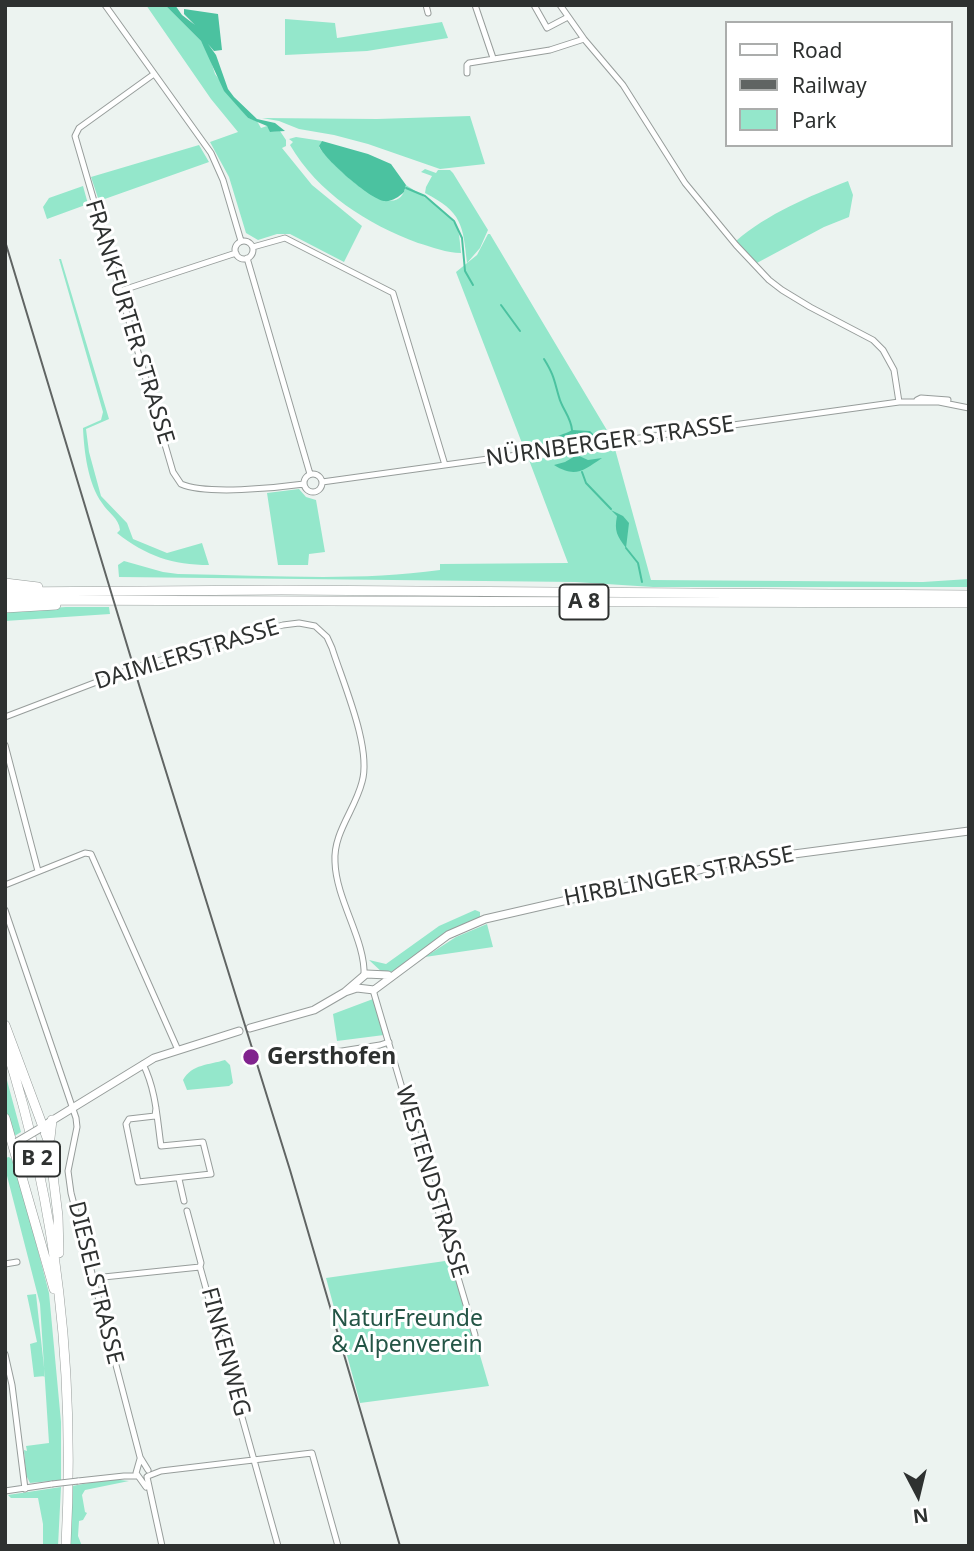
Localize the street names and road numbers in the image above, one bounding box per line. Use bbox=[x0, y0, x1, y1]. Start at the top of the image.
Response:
street label: FRANKFURTER STRASSE bbox=[79, 196, 179, 448]
street label: NÜRNBERGER STRASSE bbox=[484, 411, 736, 473]
road number: A 8 bbox=[560, 584, 608, 620]
street label: DAIMLERSTRASSE bbox=[91, 614, 283, 696]
street label: HIRBLINGER STRASSE bbox=[562, 841, 796, 913]
street label: WESTENDSTRASSE bbox=[389, 1083, 473, 1281]
road number: B 2 bbox=[14, 1142, 60, 1176]
street label: DIESELSTRASSE bbox=[61, 1198, 129, 1368]
street label: FINKENWEG bbox=[195, 1284, 255, 1420]

